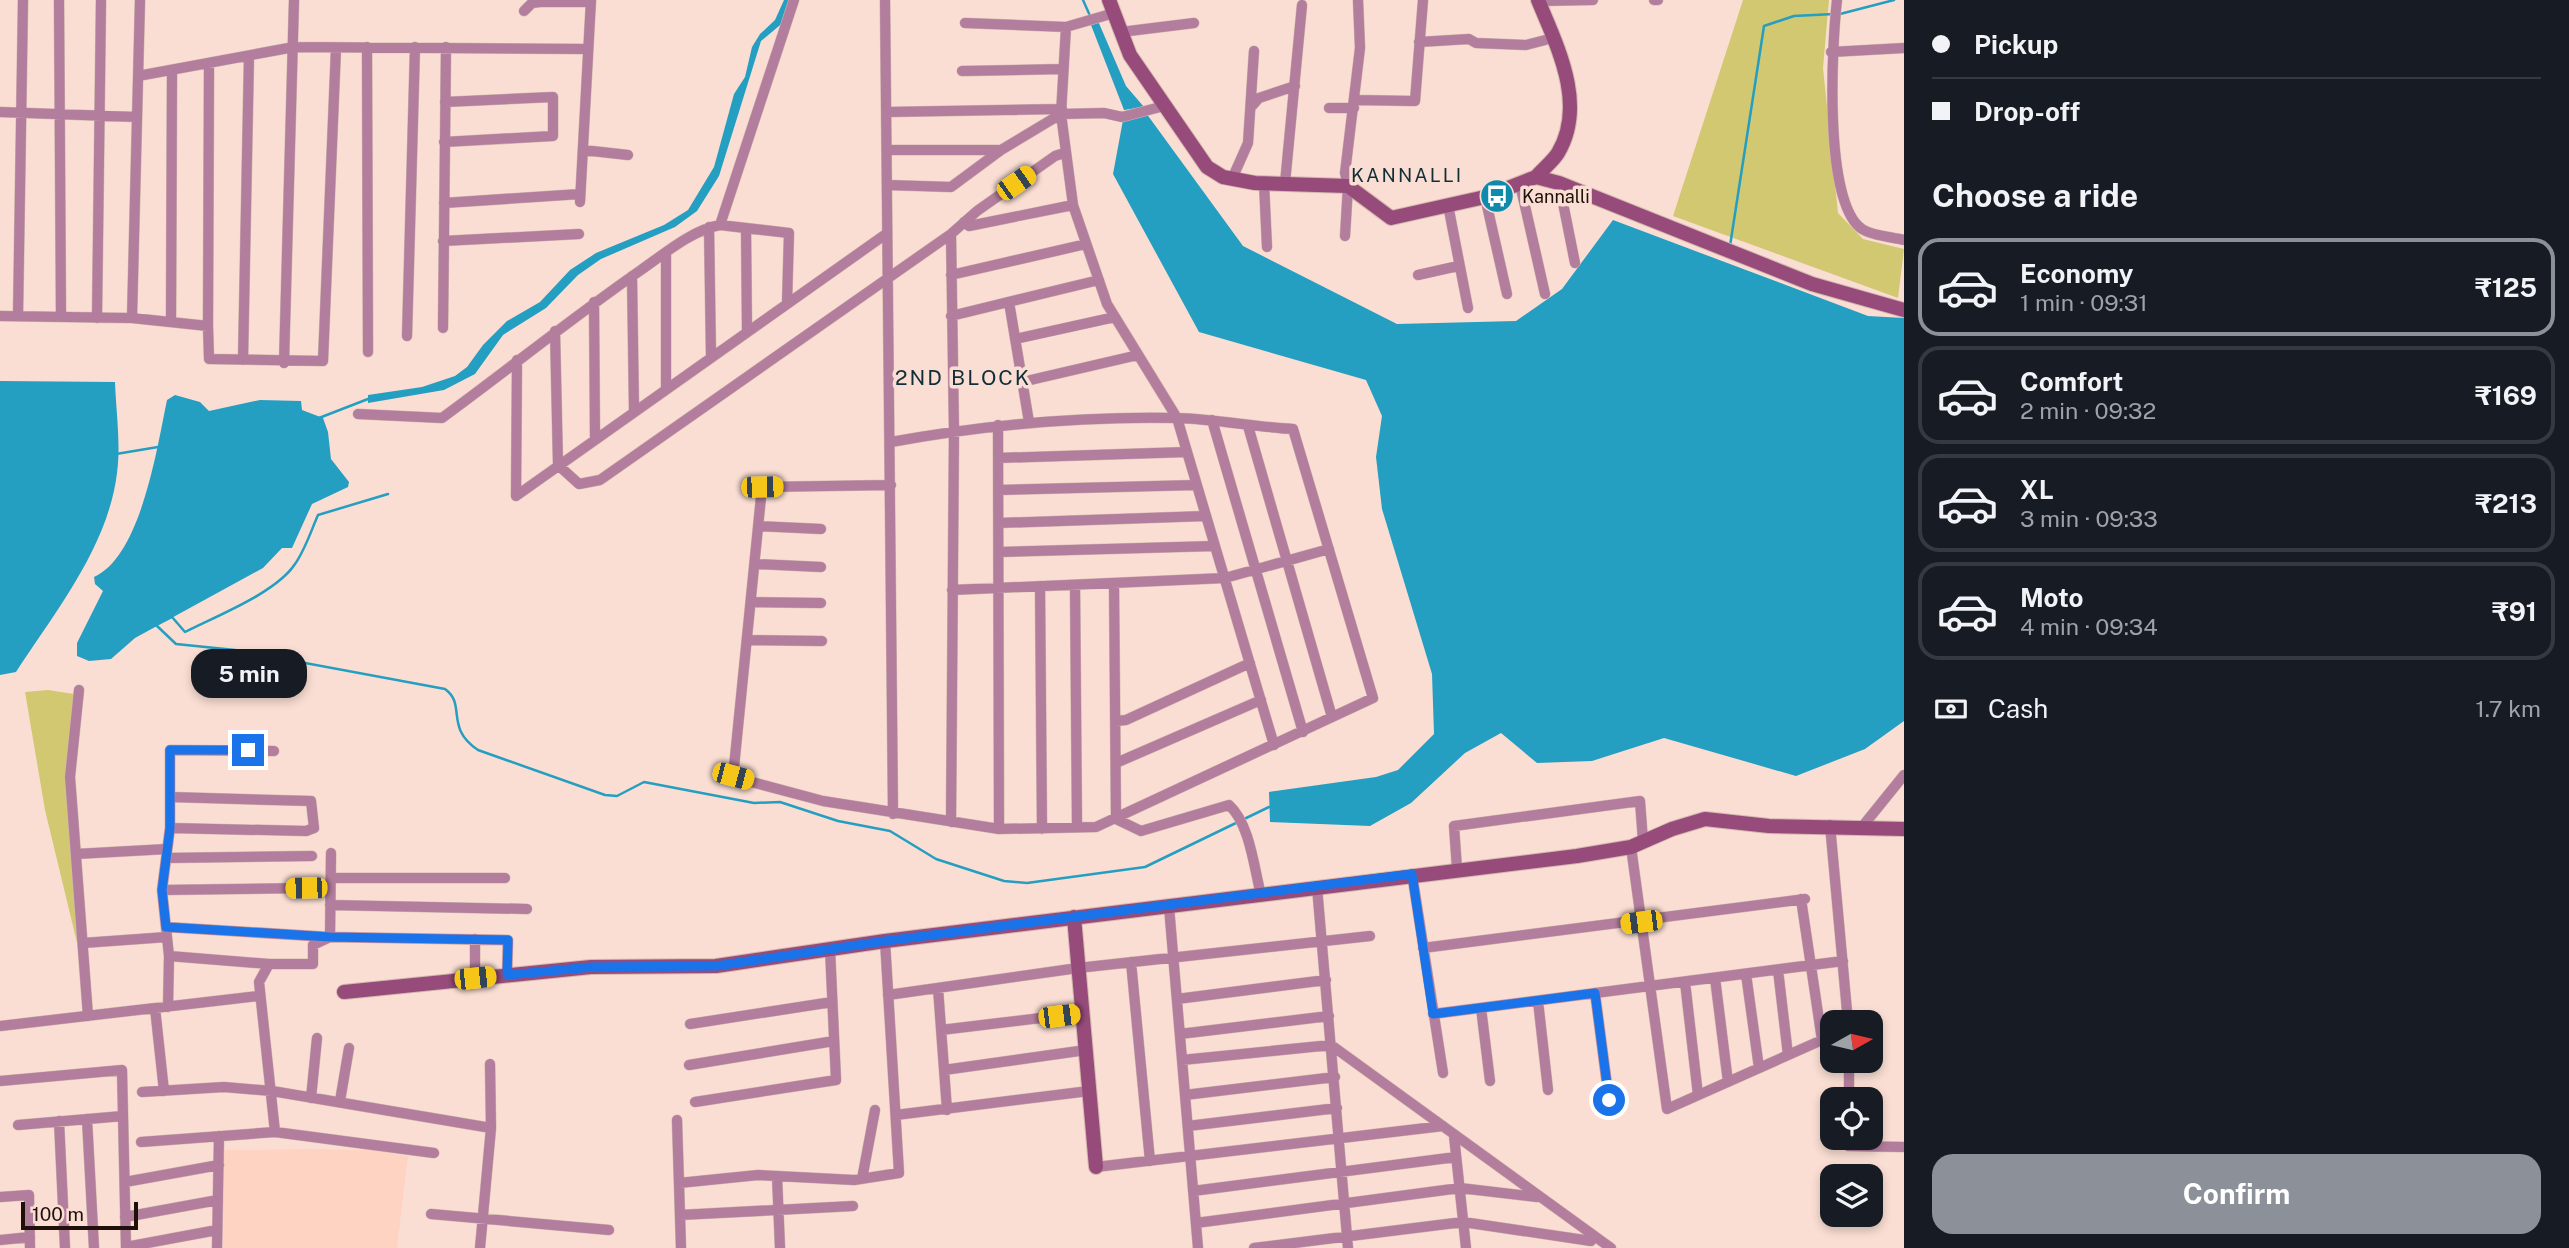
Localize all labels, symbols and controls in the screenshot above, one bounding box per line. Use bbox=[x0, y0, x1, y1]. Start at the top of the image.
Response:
text: Pickup bbox=[1974, 29, 2058, 60]
text: Drop-off bbox=[1974, 96, 2080, 127]
car bbox=[993, 162, 1040, 204]
district label: KANNALLI bbox=[1351, 164, 1463, 186]
bus stop icon: Kannalli bbox=[1478, 177, 1516, 215]
text: Choose a ride bbox=[1932, 177, 2138, 214]
place label: Kannalli bbox=[1522, 186, 1590, 207]
icon: car bbox=[1936, 256, 1999, 319]
text: Economy bbox=[2020, 258, 2133, 289]
text: ₹125 bbox=[2475, 272, 2537, 303]
text: 1 min · 09:31 bbox=[2020, 289, 2148, 316]
icon: car bbox=[1936, 364, 1999, 427]
district label: 2ND BLOCK bbox=[895, 365, 1031, 390]
text: Comfort bbox=[2020, 366, 2123, 397]
text: ₹169 bbox=[2475, 380, 2537, 411]
text: 2 min · 09:32 bbox=[2020, 397, 2156, 424]
icon: car bbox=[1936, 472, 1999, 535]
text: XL bbox=[2020, 474, 2054, 505]
car bbox=[741, 476, 784, 498]
text: ₹213 bbox=[2475, 488, 2537, 519]
text: 3 min · 09:33 bbox=[2020, 505, 2158, 532]
icon: car bbox=[1936, 580, 1999, 643]
text: Moto bbox=[2020, 582, 2083, 613]
text: ₹91 bbox=[2492, 596, 2537, 627]
text: 4 min · 09:34 bbox=[2020, 613, 2158, 640]
callout: 5 min bbox=[190, 648, 306, 698]
text: 5 min bbox=[218, 660, 280, 687]
icon: cash bbox=[1932, 690, 1970, 728]
text: Cash bbox=[1988, 693, 2048, 724]
text: 1.7 km bbox=[2475, 695, 2541, 722]
route end bbox=[232, 734, 264, 766]
car bbox=[710, 760, 757, 792]
car bbox=[285, 877, 328, 899]
car bbox=[1619, 909, 1664, 935]
car bbox=[454, 965, 497, 991]
car bbox=[1037, 1003, 1082, 1029]
north arrow bbox=[1820, 1010, 1883, 1073]
map controls bbox=[1820, 1010, 1883, 1227]
route start bbox=[1593, 1084, 1625, 1116]
button: locate bbox=[1820, 1087, 1883, 1150]
button: Confirm bbox=[1932, 1154, 2541, 1234]
button: layers bbox=[1820, 1164, 1883, 1227]
scale bar bbox=[21, 1199, 138, 1231]
text: 100 m bbox=[32, 1203, 84, 1225]

